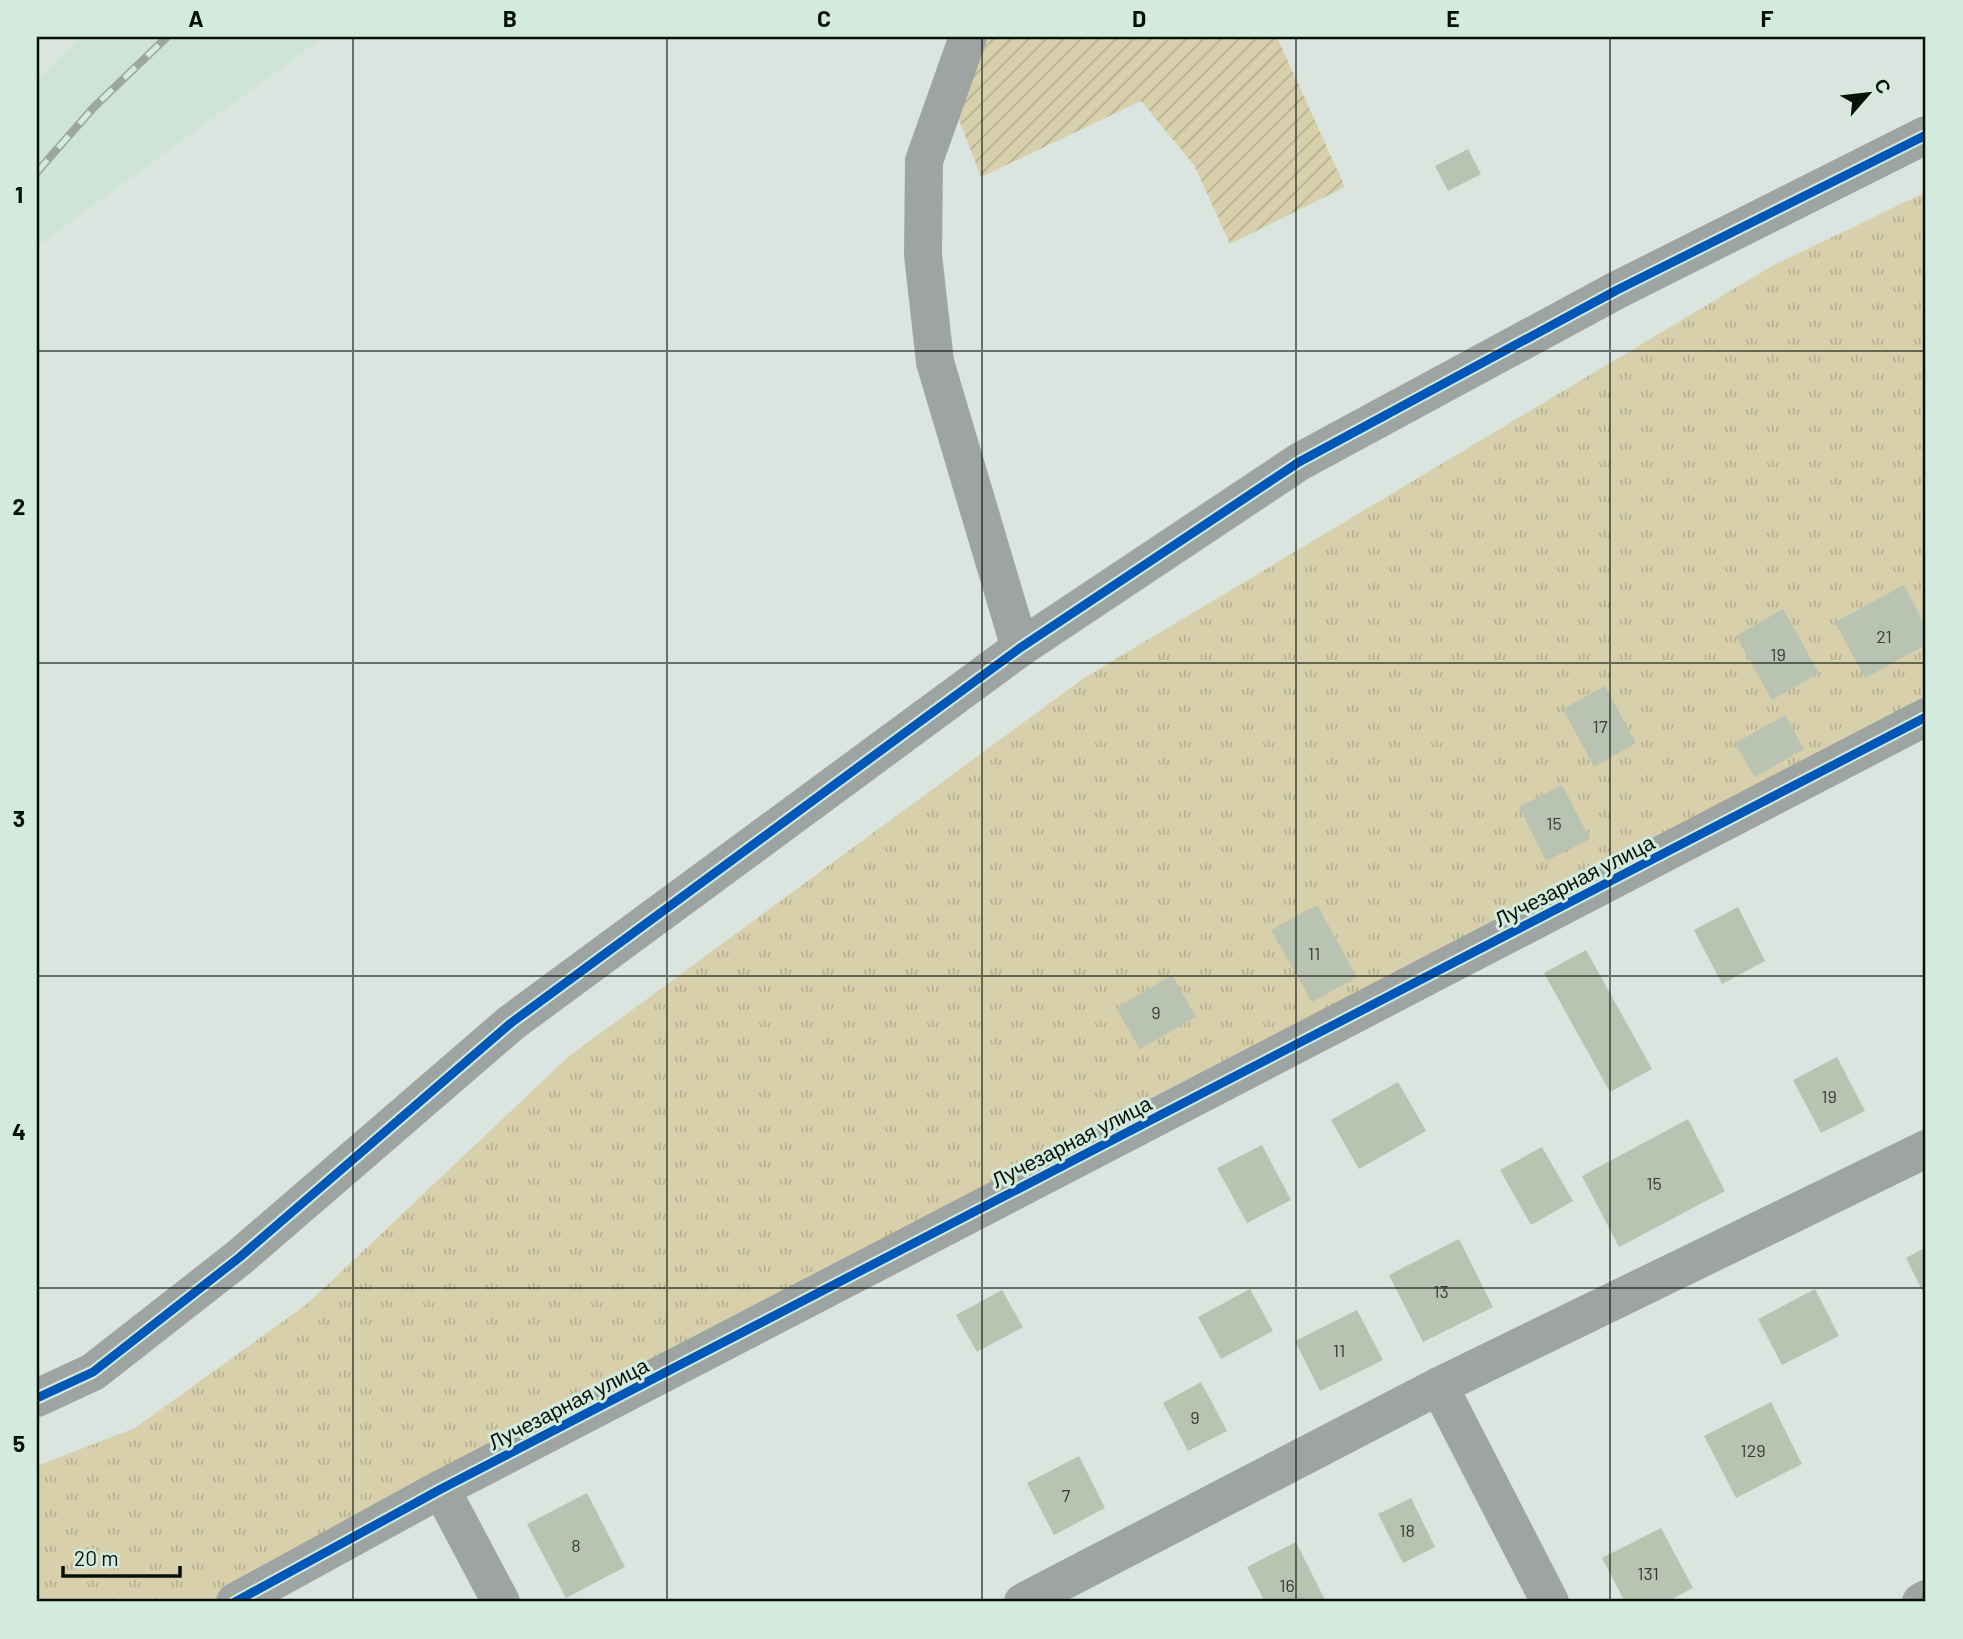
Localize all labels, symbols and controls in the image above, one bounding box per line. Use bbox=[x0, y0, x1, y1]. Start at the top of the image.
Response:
text: A bbox=[188, 4, 204, 32]
text: B bbox=[503, 4, 517, 32]
text: C bbox=[817, 4, 831, 32]
text: D bbox=[1132, 4, 1146, 32]
text: E bbox=[1446, 4, 1460, 32]
text: F bbox=[1761, 4, 1774, 32]
north arrow bbox=[1834, 60, 1904, 130]
text: С bbox=[1870, 74, 1897, 97]
text: 1 bbox=[15, 180, 23, 208]
text: 2 bbox=[13, 492, 25, 520]
house number: 21 bbox=[1876, 625, 1892, 647]
house number: 19 bbox=[1770, 643, 1786, 665]
house number: 17 bbox=[1593, 715, 1608, 737]
text: 3 bbox=[13, 804, 25, 832]
house number: 15 bbox=[1546, 812, 1562, 834]
street label: Лучезарная улица bbox=[1490, 829, 1658, 931]
house number: 11 bbox=[1308, 942, 1320, 964]
house number: 9 bbox=[1151, 1001, 1161, 1023]
house number: 19 bbox=[1821, 1085, 1837, 1107]
street label: Лучезарная улица bbox=[987, 1090, 1155, 1192]
text: 4 bbox=[12, 1117, 26, 1145]
house number: 15 bbox=[1646, 1172, 1662, 1194]
house number: 13 bbox=[1433, 1280, 1449, 1302]
house number: 11 bbox=[1333, 1339, 1345, 1361]
street label: Лучезарная улица bbox=[484, 1352, 652, 1454]
house number: 9 bbox=[1190, 1406, 1200, 1428]
text: 5 bbox=[13, 1429, 25, 1457]
house number: 129 bbox=[1740, 1439, 1766, 1461]
house number: 7 bbox=[1062, 1484, 1071, 1506]
house number: 18 bbox=[1399, 1519, 1415, 1541]
scale bar bbox=[63, 1534, 180, 1578]
house number: 8 bbox=[571, 1534, 581, 1556]
text: 20 m bbox=[74, 1545, 119, 1570]
house number: 131 bbox=[1637, 1562, 1659, 1584]
house number: 16 bbox=[1279, 1574, 1295, 1596]

